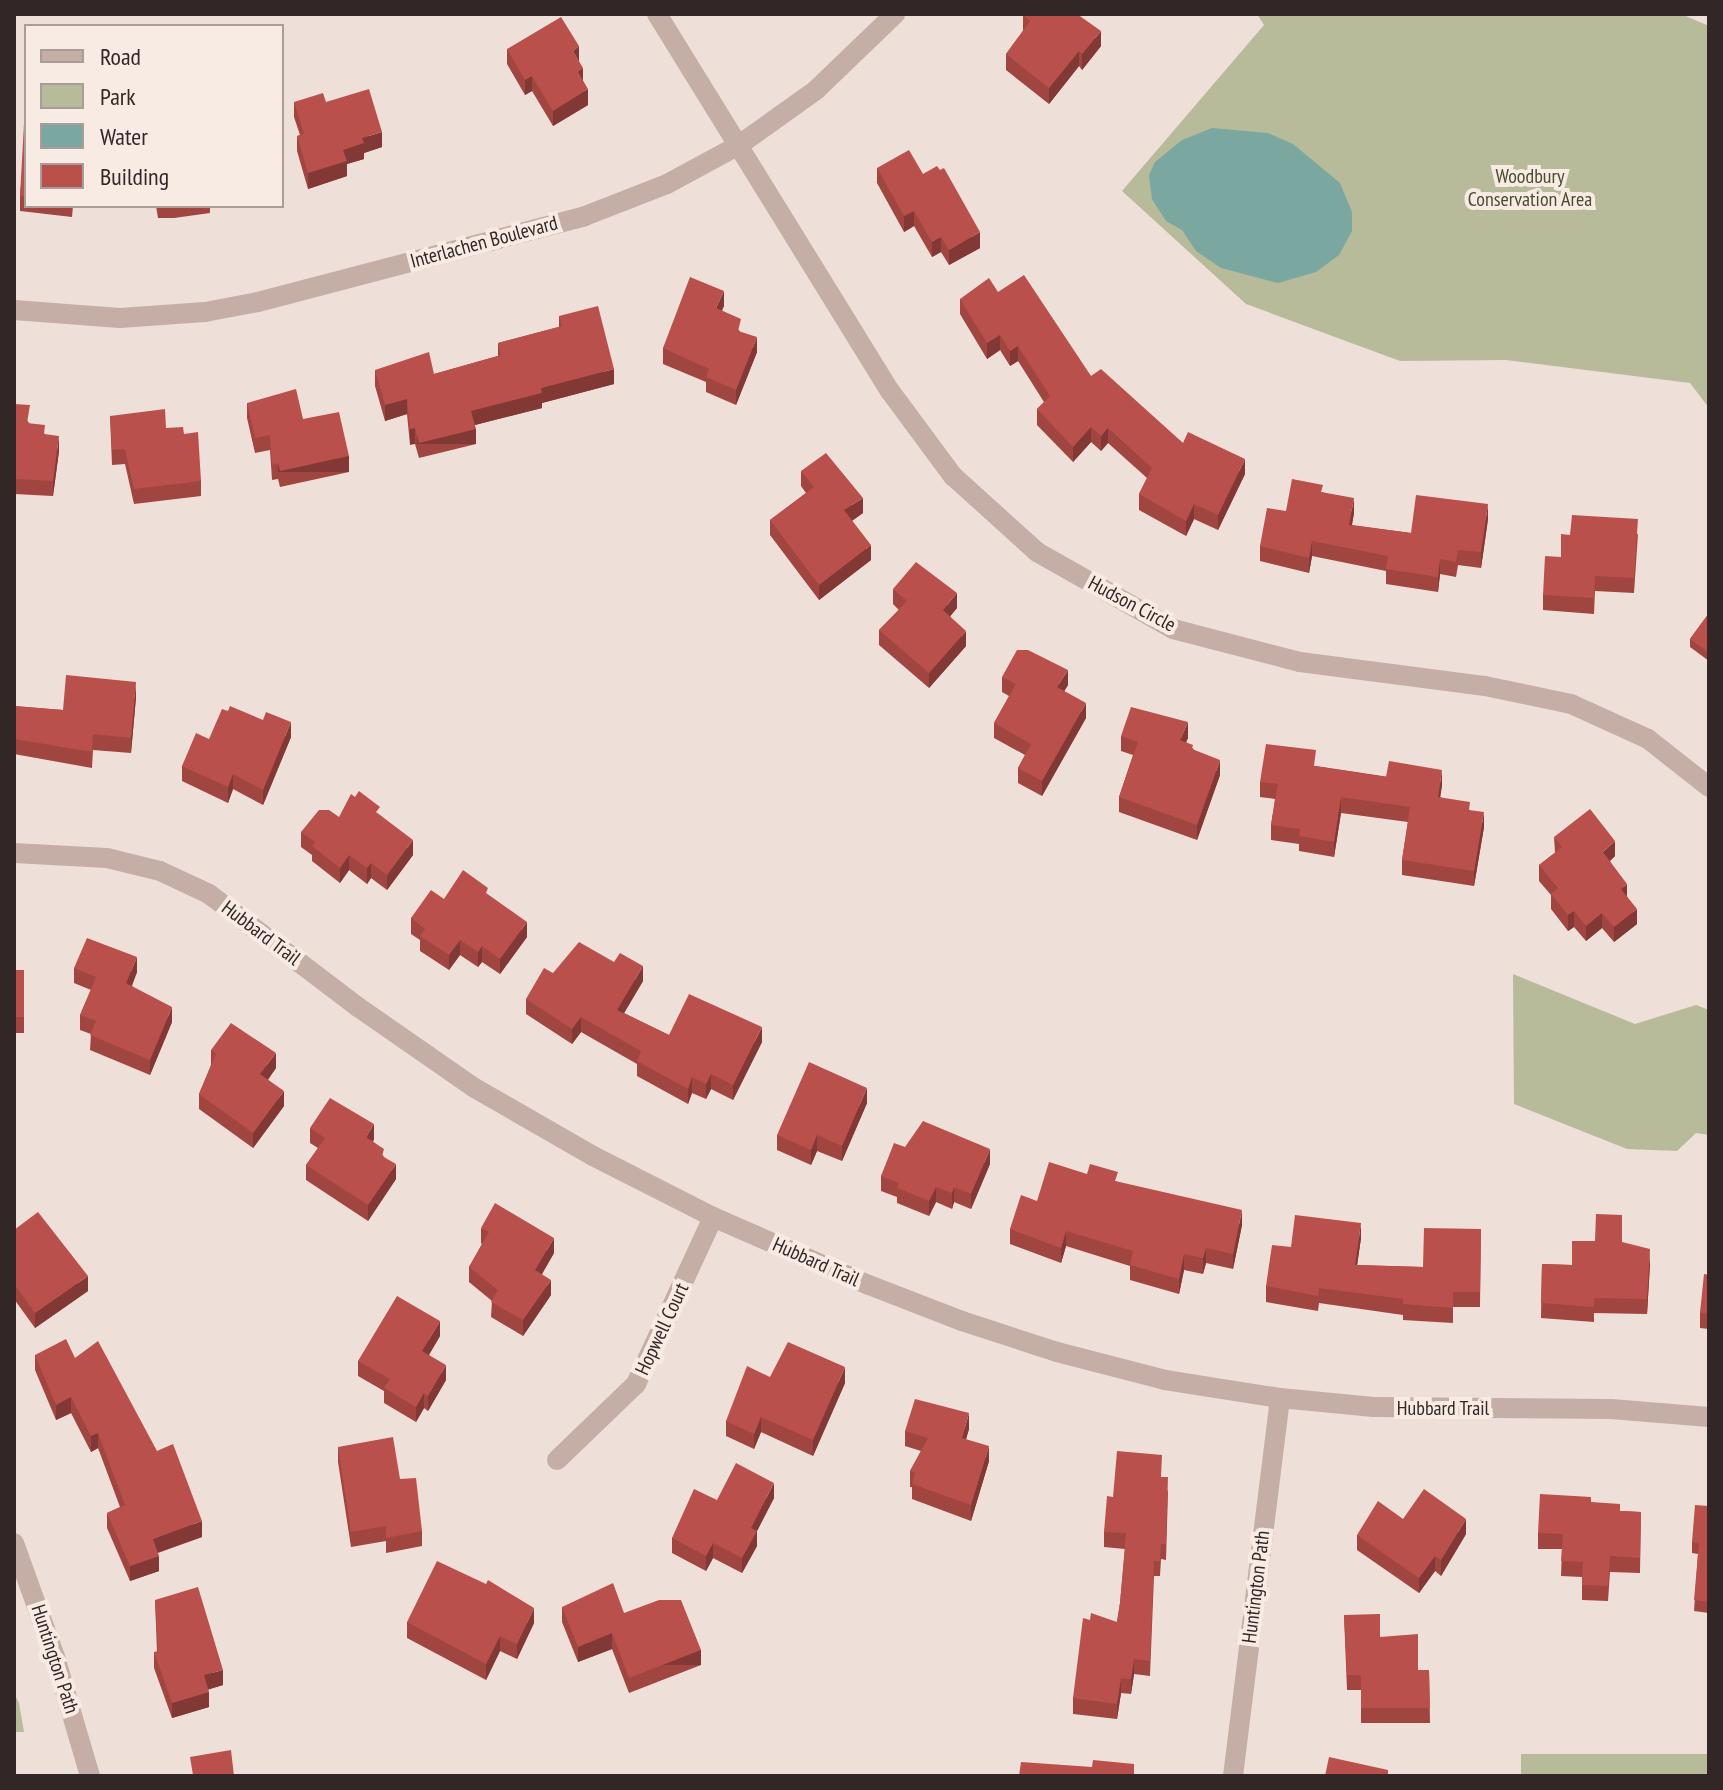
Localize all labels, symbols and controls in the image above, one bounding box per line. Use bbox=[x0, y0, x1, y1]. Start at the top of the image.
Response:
legend bbox=[24, 24, 284, 208]
text: Road bbox=[100, 41, 141, 72]
text: Park bbox=[100, 81, 136, 112]
text: Water bbox=[100, 121, 148, 152]
text: Building bbox=[100, 161, 169, 192]
park label: Woodbury Conservation Area bbox=[1468, 165, 1592, 212]
street label: Interlachen Boulevard bbox=[408, 211, 560, 273]
street label: Hudson Circle bbox=[1084, 571, 1180, 637]
street label: Hubbard Trail bbox=[217, 895, 305, 971]
street label: Hubbard Trail bbox=[769, 1232, 863, 1292]
street label: Hopwell Court bbox=[630, 1279, 694, 1379]
street label: Hubbard Trail bbox=[1397, 1396, 1489, 1420]
street label: Huntington Path bbox=[1237, 1529, 1275, 1645]
street label: Huntington Path bbox=[26, 1601, 84, 1717]

